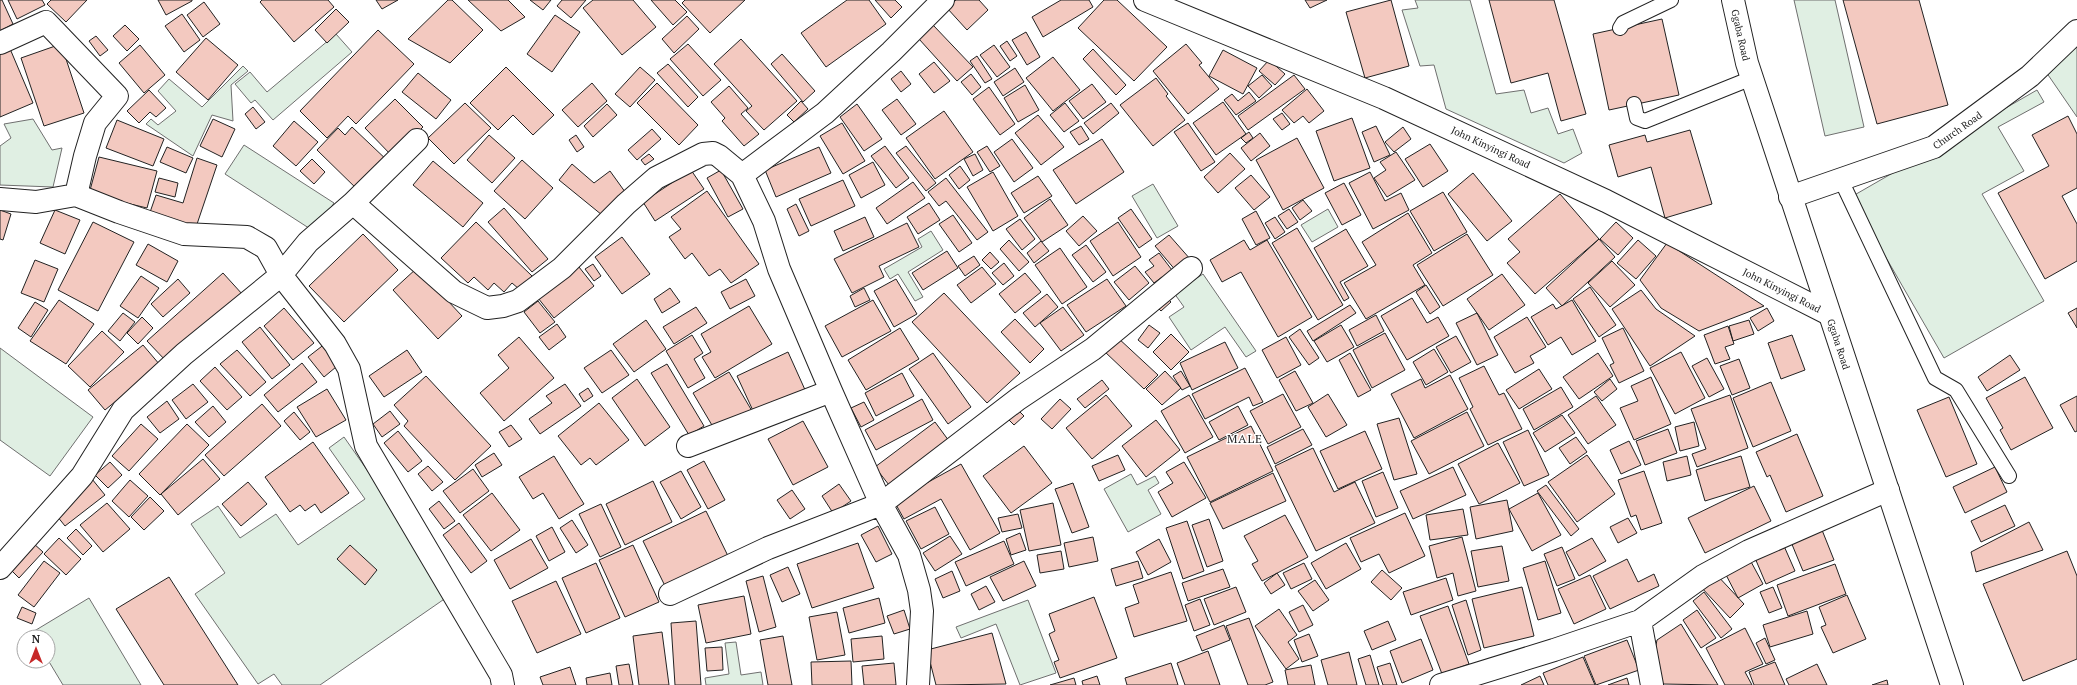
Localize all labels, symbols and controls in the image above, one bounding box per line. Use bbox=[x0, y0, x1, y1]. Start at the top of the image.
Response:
street label: Ggaba Road bbox=[1728, 8, 1753, 63]
street label: Church Road bbox=[1930, 108, 1985, 152]
street label: John Kinyingi Road bbox=[1449, 123, 1533, 172]
street label: John Kinyingi Road bbox=[1741, 265, 1823, 316]
street label: Ggaba Road bbox=[1824, 317, 1853, 372]
district label: MALE bbox=[1227, 431, 1263, 446]
north arrow bbox=[16, 629, 56, 669]
text: N bbox=[32, 632, 41, 646]

